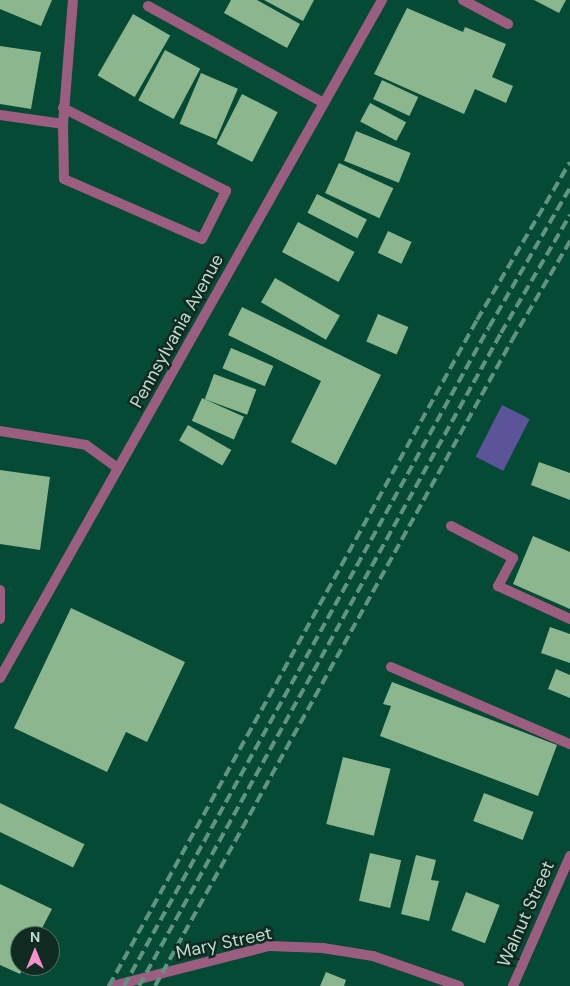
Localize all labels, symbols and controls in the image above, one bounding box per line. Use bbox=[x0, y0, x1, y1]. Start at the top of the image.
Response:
street label: Pennsylvania Avenue bbox=[126, 250, 228, 412]
street label: Walnut Street bbox=[493, 858, 559, 970]
street label: Mary Street bbox=[174, 922, 274, 964]
north arrow bbox=[10, 926, 60, 976]
text: N bbox=[30, 928, 40, 946]

